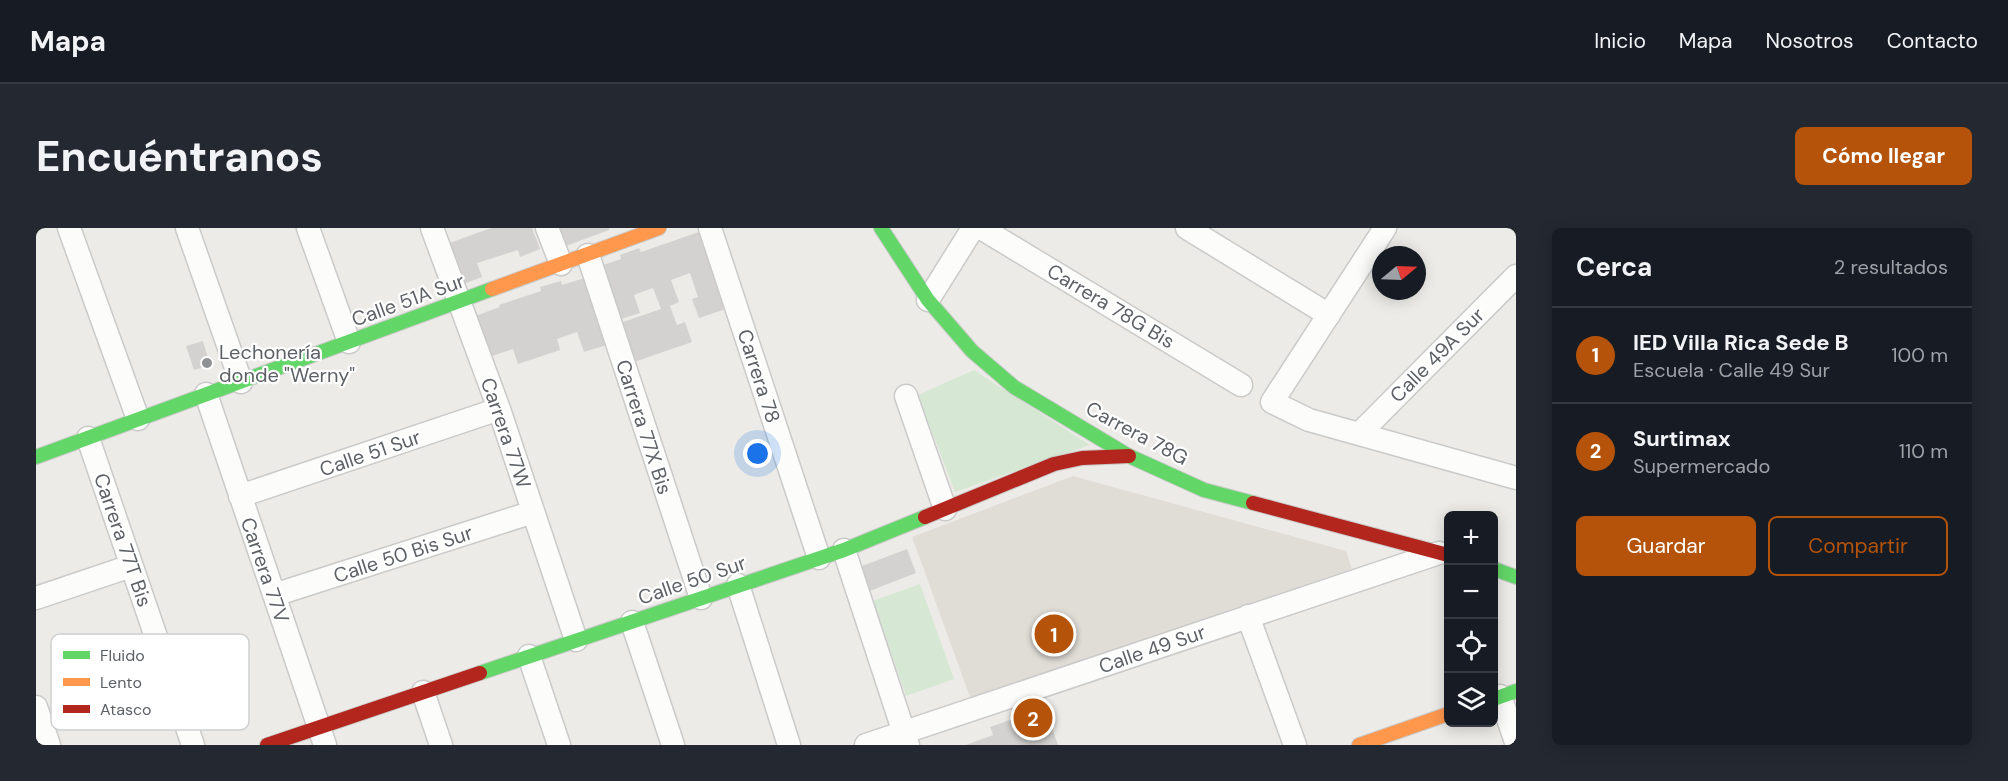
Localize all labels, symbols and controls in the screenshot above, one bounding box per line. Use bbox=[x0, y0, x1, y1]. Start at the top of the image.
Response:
text: Mapa bbox=[30, 23, 106, 60]
text: Inicio bbox=[1594, 27, 1646, 55]
text: Mapa bbox=[1679, 27, 1733, 55]
text: Nosotros bbox=[1766, 27, 1854, 55]
text: Contacto bbox=[1887, 27, 1978, 55]
button: Cómo llegar bbox=[1795, 127, 1972, 185]
text: Encuéntranos bbox=[36, 129, 323, 184]
north arrow bbox=[1372, 246, 1426, 300]
text: Cerca bbox=[1576, 250, 1652, 284]
text: 2 resultados bbox=[1834, 254, 1948, 280]
street label: Carrera 78G Bis bbox=[1042, 258, 1180, 354]
street label: Calle 51A Sur bbox=[348, 268, 468, 332]
street label: Calle 49A Sur bbox=[1384, 302, 1490, 408]
street label: Carrera 78 bbox=[732, 326, 786, 426]
text: IED Villa Rica Sede B bbox=[1633, 328, 1849, 357]
place label: Lechonería donde "Werny" bbox=[219, 339, 355, 388]
text: 1 bbox=[1592, 342, 1599, 368]
text: 100 m bbox=[1891, 342, 1948, 368]
marker: Lechonería donde "Werny" bbox=[200, 356, 214, 370]
street label: Carrera 77X Bis bbox=[610, 356, 678, 498]
text: Escuela · Calle 49 Sur bbox=[1633, 357, 1830, 383]
street label: Carrera 77W bbox=[475, 374, 537, 492]
street label: Carrera 78G bbox=[1081, 395, 1193, 471]
street label: Calle 51 Sur bbox=[316, 424, 424, 482]
text: Surtimax bbox=[1633, 424, 1731, 453]
text: 2 bbox=[1590, 438, 1601, 464]
text: 110 m bbox=[1899, 438, 1948, 464]
your location bbox=[743, 439, 772, 468]
text: Supermercado bbox=[1633, 453, 1770, 479]
street label: Carrera 77T Bis bbox=[88, 470, 158, 610]
map controls bbox=[1444, 511, 1498, 727]
button: + bbox=[1444, 511, 1498, 565]
street label: Carrera 77V bbox=[235, 514, 295, 626]
button: Guardar bbox=[1576, 516, 1756, 576]
button: Compartir bbox=[1768, 516, 1948, 576]
street label: Calle 50 Bis Sur bbox=[330, 519, 476, 589]
street label: Calle 50 Sur bbox=[635, 549, 749, 611]
button: − bbox=[1444, 565, 1498, 619]
pin: 1 bbox=[1034, 612, 1074, 656]
street label: Calle 49 Sur bbox=[1095, 619, 1209, 679]
button: locate bbox=[1444, 619, 1498, 673]
legend bbox=[51, 634, 249, 730]
text: Fluido bbox=[100, 645, 145, 666]
text: Lento bbox=[100, 672, 142, 693]
button: layers bbox=[1444, 673, 1498, 727]
pin: 2 bbox=[1014, 696, 1052, 740]
text: Atasco bbox=[100, 699, 152, 720]

